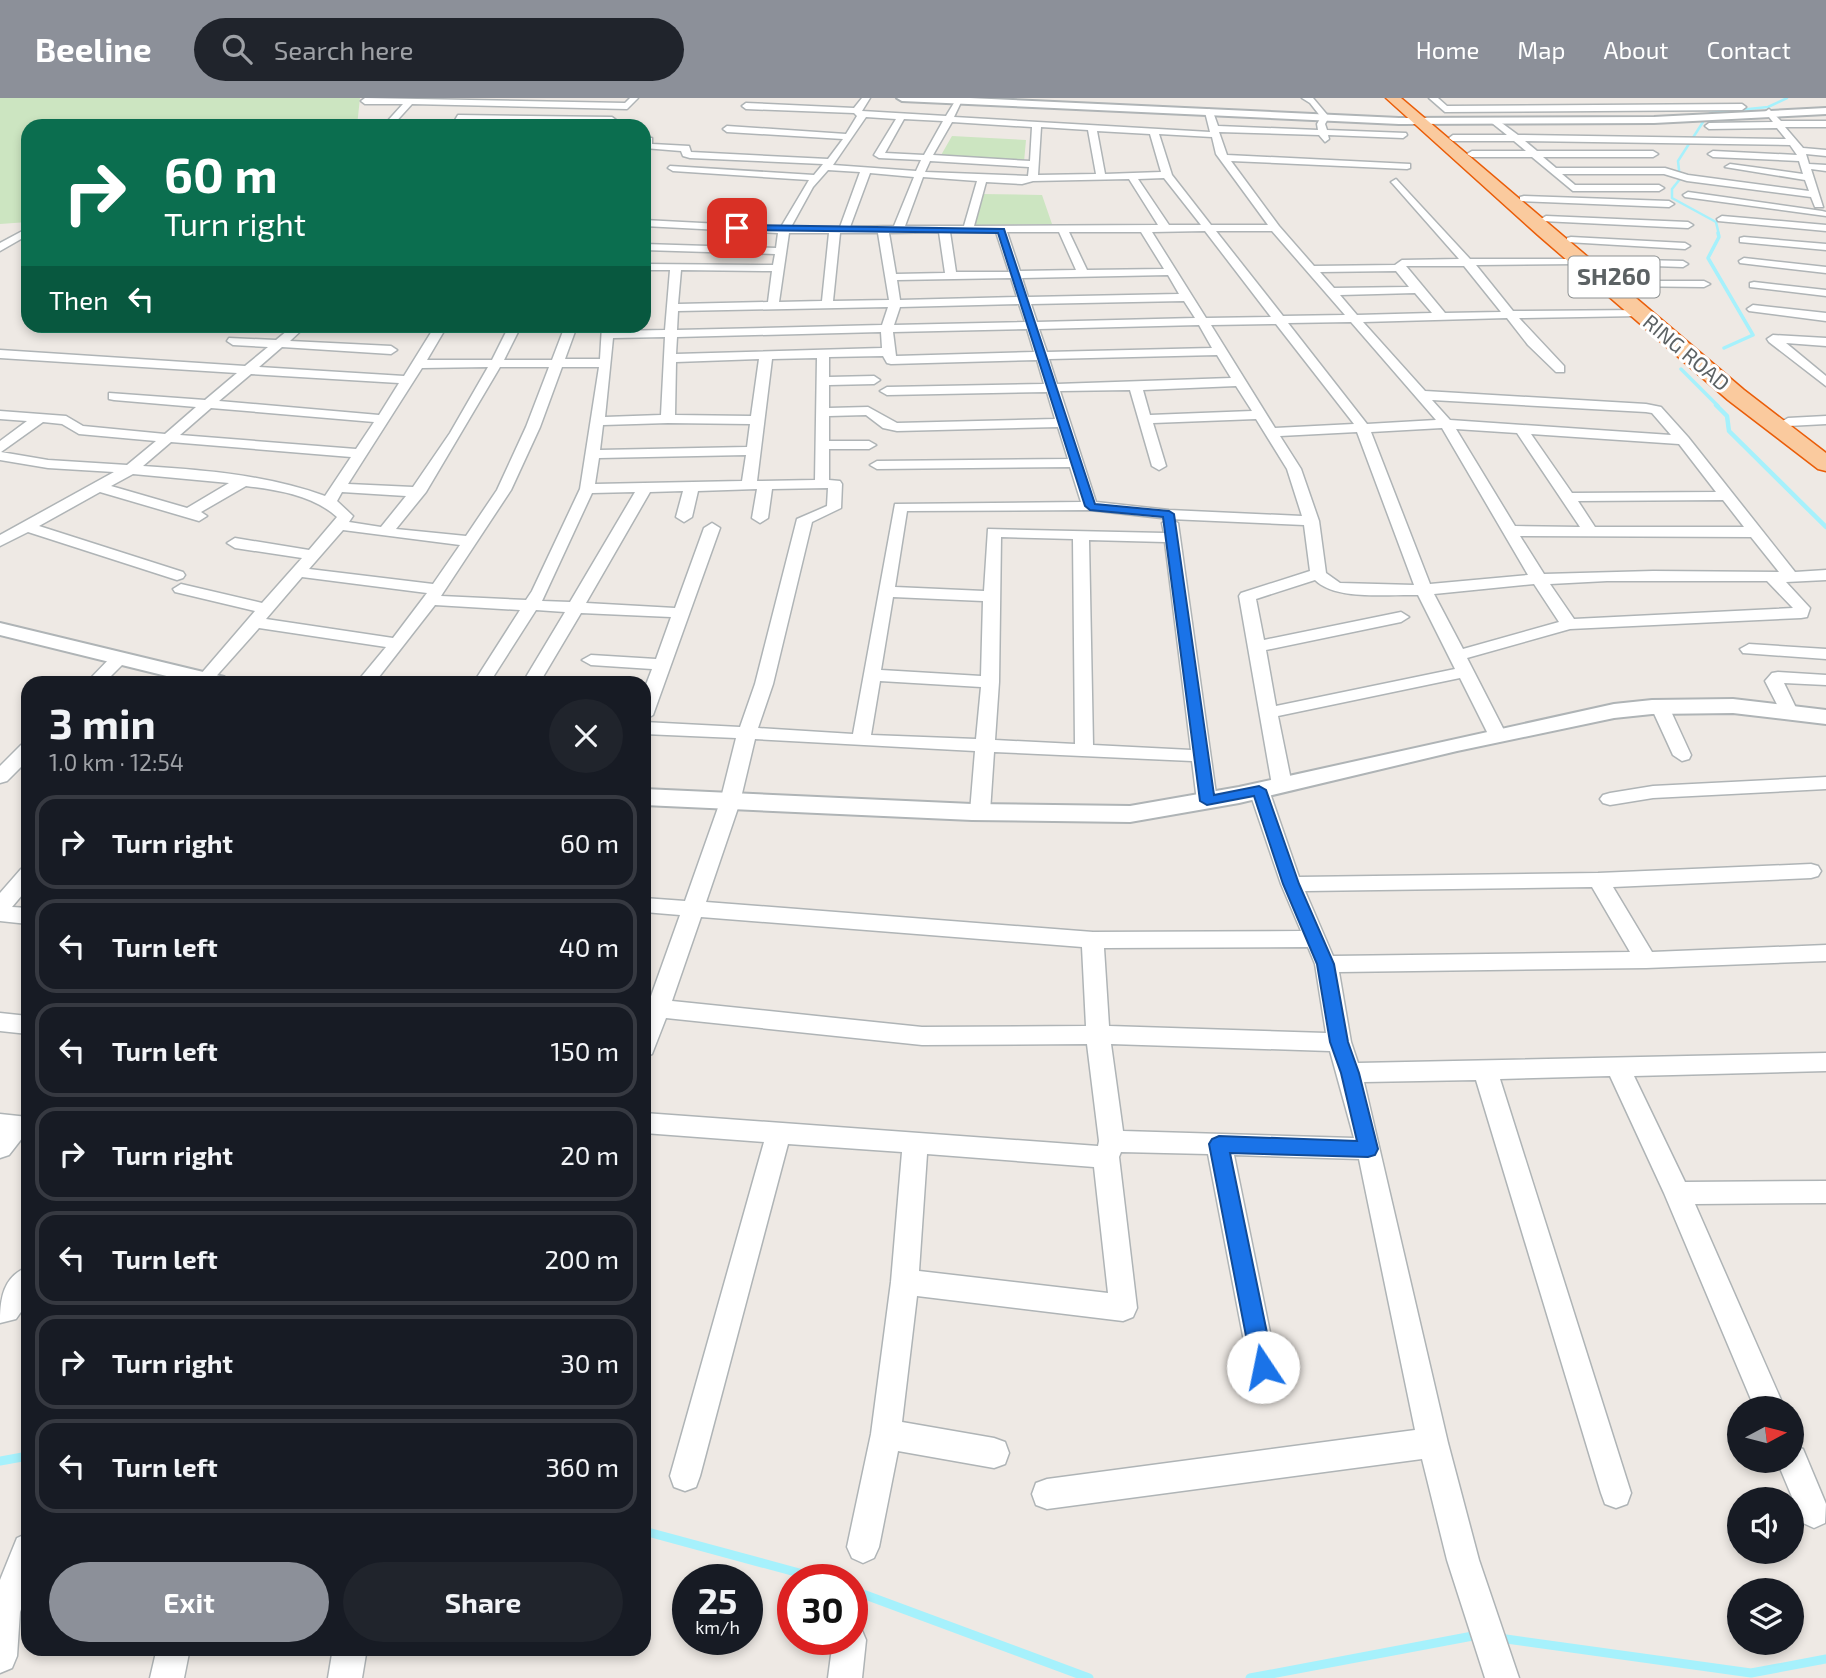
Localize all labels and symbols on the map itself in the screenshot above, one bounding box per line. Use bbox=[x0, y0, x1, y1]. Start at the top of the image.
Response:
pin bbox=[707, 198, 767, 258]
road number: SH260 bbox=[1568, 257, 1660, 298]
street label: RING ROAD bbox=[1639, 308, 1735, 395]
position arrow bbox=[1226, 1330, 1300, 1404]
north arrow bbox=[1727, 1396, 1804, 1474]
speed limit sign: 30 bbox=[777, 1564, 868, 1655]

